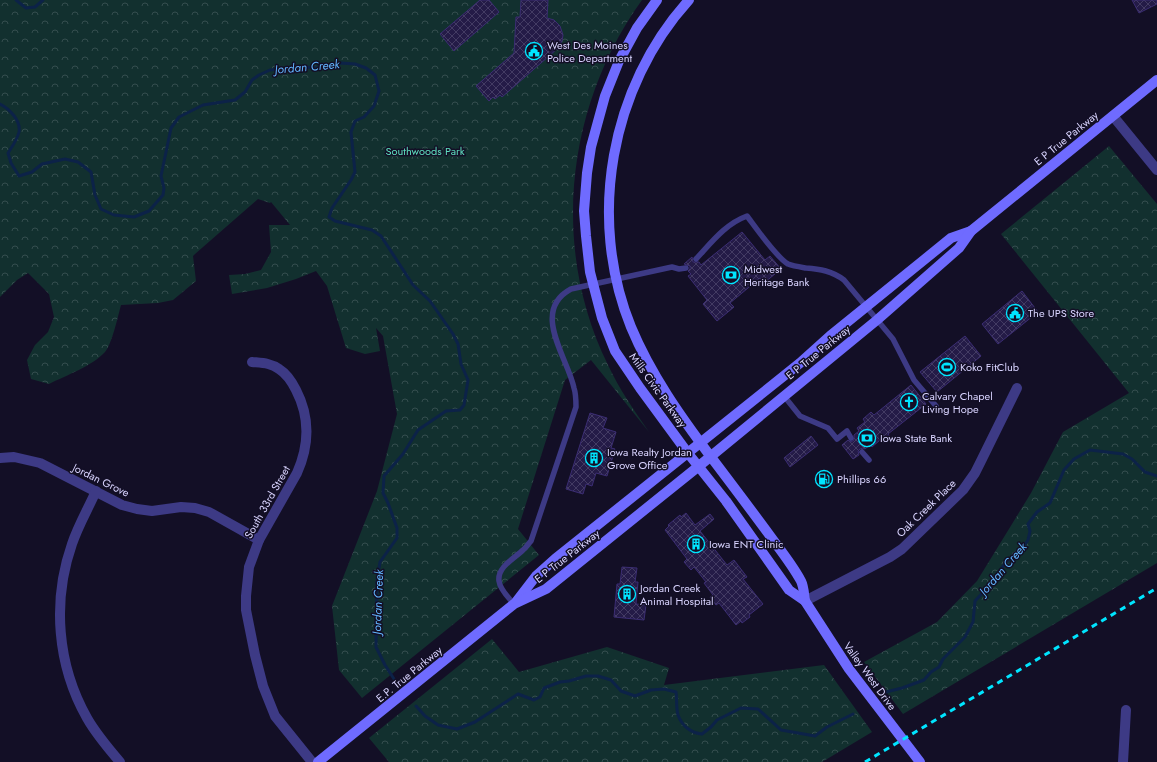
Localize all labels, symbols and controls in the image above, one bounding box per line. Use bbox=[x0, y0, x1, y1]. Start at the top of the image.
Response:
place label: West Des Moines Police Department bbox=[547, 37, 632, 66]
public building icon: West Des Moines Police Department bbox=[524, 41, 544, 61]
water label: Jordan Creek bbox=[272, 55, 341, 79]
street label: E P True Parkway bbox=[1030, 107, 1102, 169]
park label: Southwoods Park bbox=[385, 143, 465, 159]
place label: Midwest Heritage Bank bbox=[744, 261, 810, 290]
bank icon: Midwest Heritage Bank bbox=[721, 265, 741, 285]
public building icon: The UPS Store bbox=[1005, 303, 1025, 323]
place label: The UPS Store bbox=[1028, 305, 1094, 321]
street label: E P True Parkway bbox=[782, 321, 854, 383]
street label: Mills Civic Parkway bbox=[626, 349, 691, 431]
sports icon: Koko FitClub bbox=[937, 357, 957, 377]
place label: Koko FitClub bbox=[960, 359, 1019, 375]
place label: Calvary Chapel Living Hope bbox=[922, 388, 993, 417]
church icon: Calvary Chapel Living Hope bbox=[899, 392, 919, 412]
bank icon: Iowa State Bank bbox=[857, 428, 877, 448]
place label: Iowa State Bank bbox=[880, 430, 952, 446]
place label: Iowa Realty Jordan Grove Office bbox=[607, 444, 692, 473]
building icon: Iowa Realty Jordan Grove Office bbox=[584, 448, 604, 468]
street label: Jordan Grove bbox=[68, 458, 132, 501]
street label: South 33rd Street bbox=[240, 462, 294, 541]
fuel station icon: Phillips 66 bbox=[814, 469, 834, 489]
place label: Phillips 66 bbox=[837, 471, 886, 487]
street label: Oak Creek Place bbox=[893, 475, 960, 541]
street label: E P True Parkway bbox=[531, 525, 603, 587]
building icon: Iowa ENT Clinic bbox=[686, 534, 706, 554]
place label: Iowa ENT Clinic bbox=[709, 536, 783, 552]
water label: Jordan Creek bbox=[974, 538, 1032, 601]
water label: Jordan Creek bbox=[368, 568, 388, 637]
place label: Jordan Creek Animal Hospital bbox=[638, 580, 714, 609]
building icon: Jordan Creek Animal Hospital bbox=[617, 584, 637, 604]
street label: Valley West Drive bbox=[840, 639, 900, 714]
street label: E.P. True Parkway bbox=[372, 642, 446, 706]

